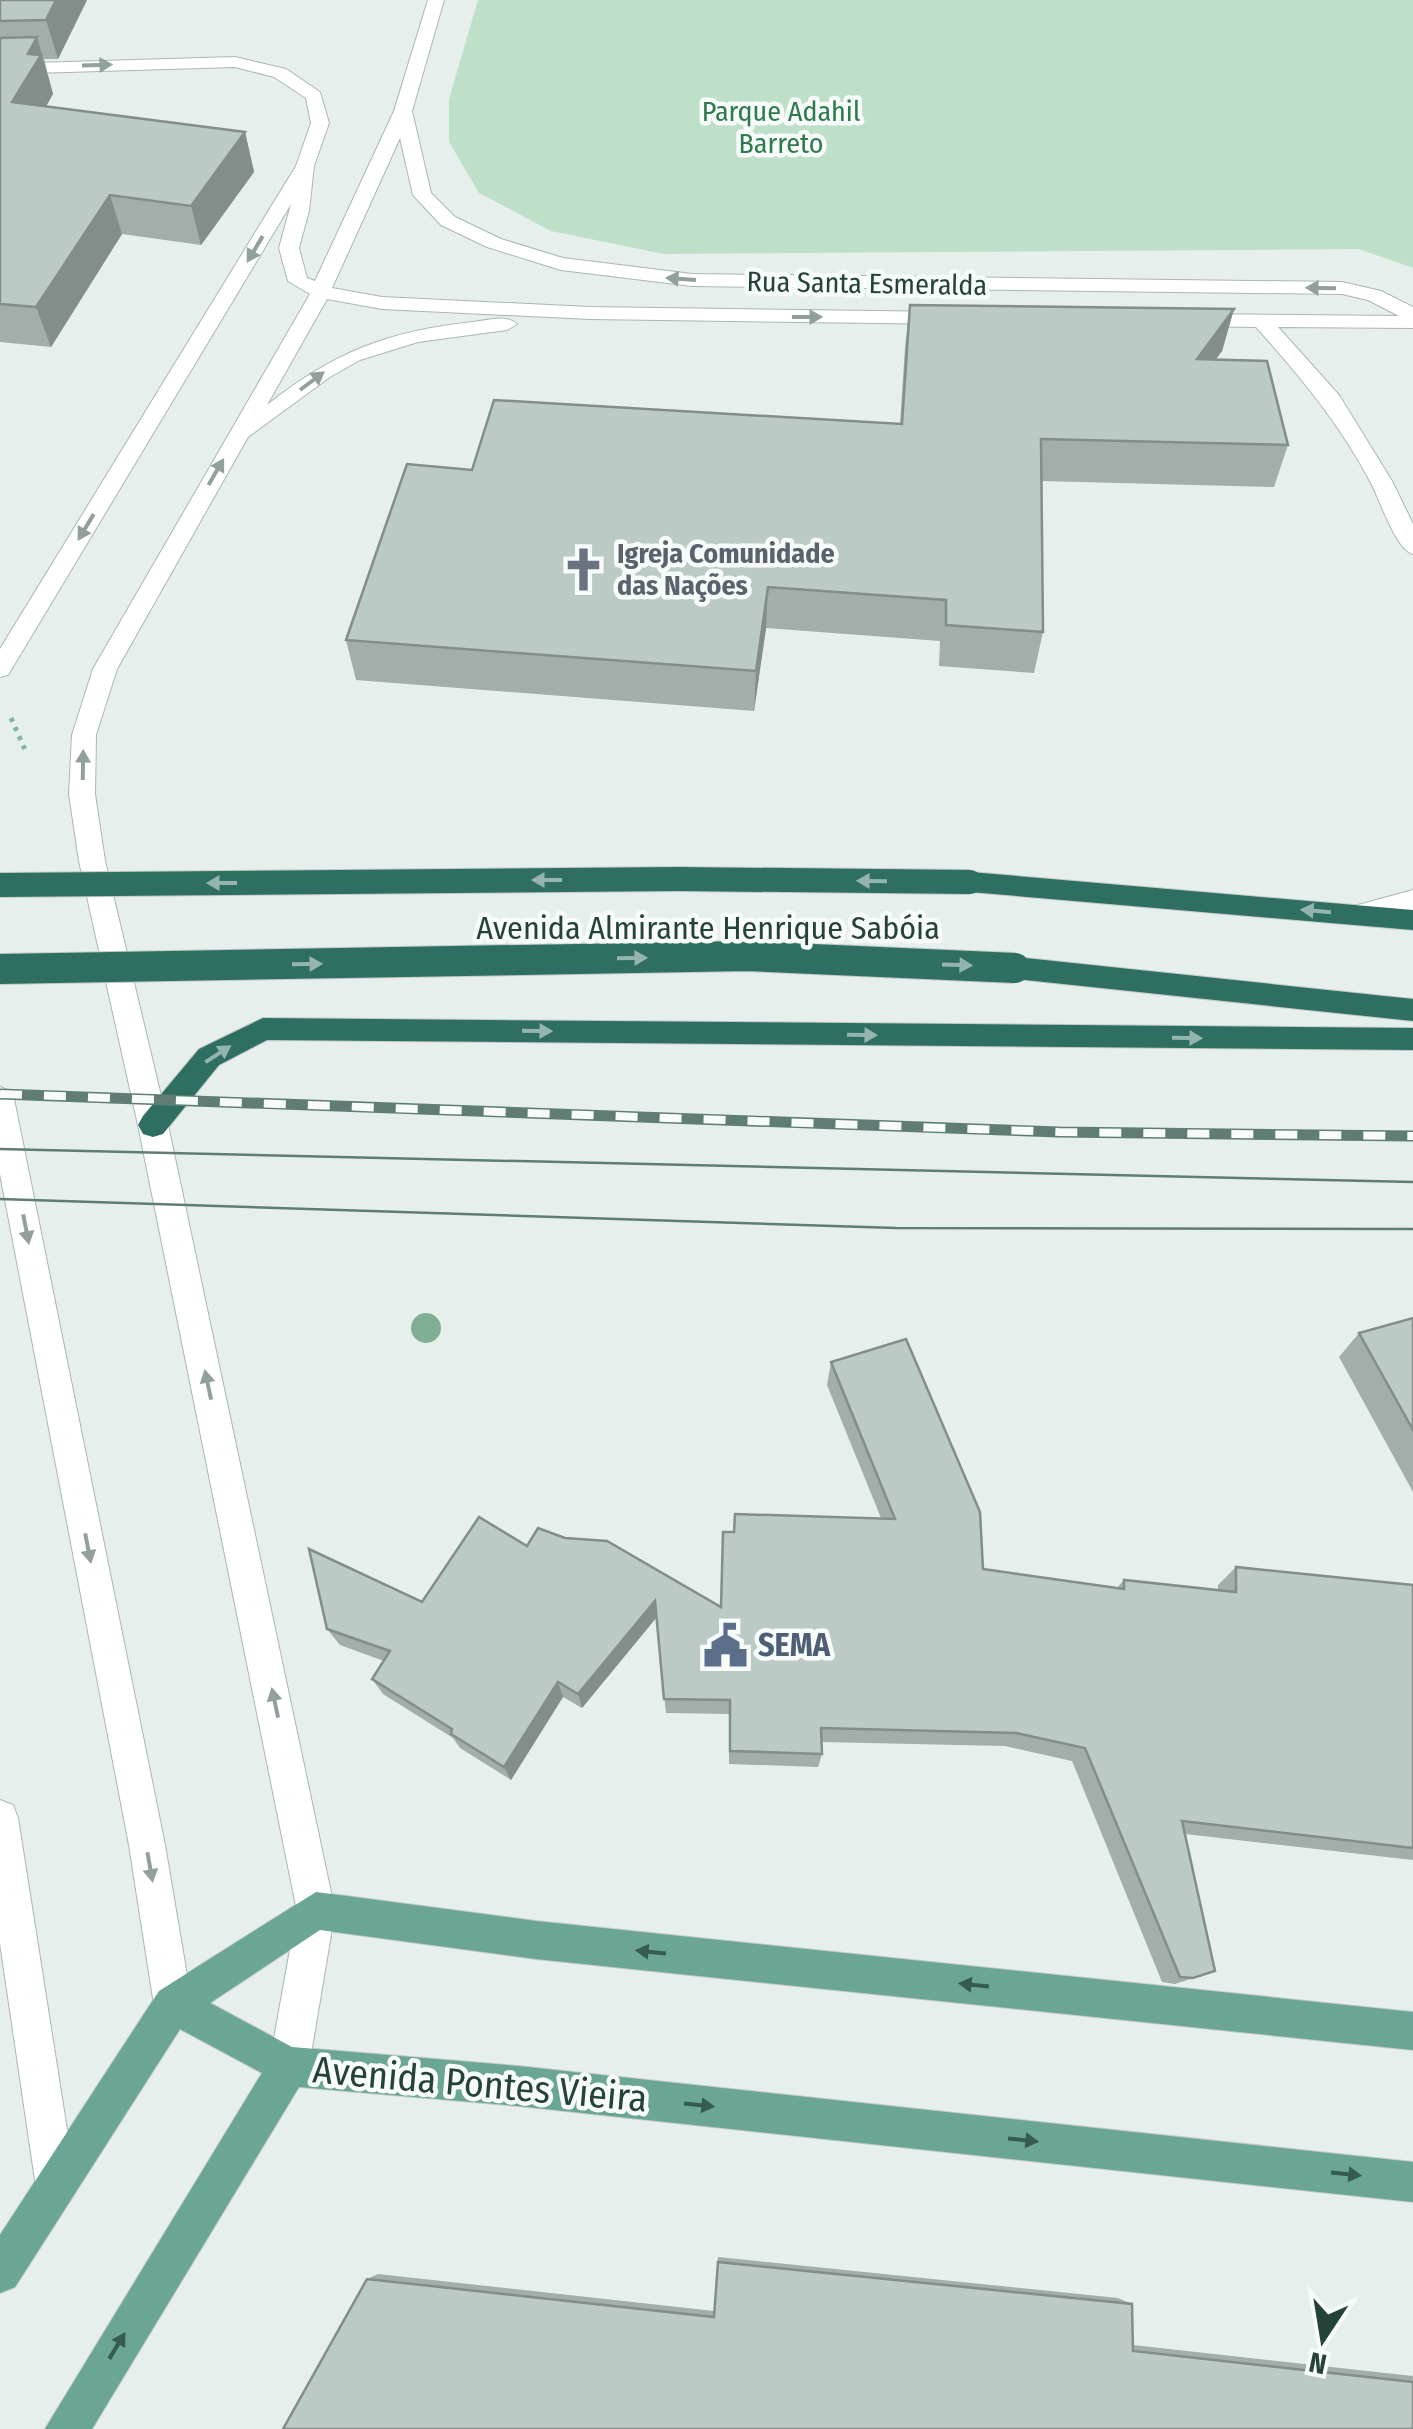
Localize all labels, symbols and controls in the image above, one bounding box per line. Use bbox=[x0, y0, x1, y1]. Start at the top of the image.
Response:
one-way arrow bbox=[82, 57, 114, 73]
park label: Parque Adahil Barreto bbox=[702, 95, 860, 160]
one-way arrow bbox=[247, 235, 264, 263]
street label: Rua Santa Esmeralda bbox=[746, 265, 987, 302]
one-way arrow bbox=[665, 271, 697, 287]
one-way arrow bbox=[1305, 279, 1337, 295]
one-way arrow bbox=[792, 309, 824, 325]
one-way arrow bbox=[299, 372, 325, 392]
one-way arrow bbox=[207, 458, 224, 486]
one-way arrow bbox=[78, 513, 95, 541]
place label: Igreja Comunidade das Nações bbox=[617, 537, 835, 602]
church icon: Igreja Comunidade das Nações bbox=[560, 545, 608, 593]
one-way arrow bbox=[75, 748, 91, 780]
one-way arrow bbox=[531, 872, 563, 888]
one-way arrow bbox=[856, 873, 888, 889]
one-way arrow bbox=[206, 875, 238, 891]
one-way arrow bbox=[1299, 903, 1331, 919]
street label: Avenida Almirante Henrique Sabóia bbox=[476, 909, 940, 947]
one-way arrow bbox=[617, 950, 649, 966]
one-way arrow bbox=[292, 955, 324, 971]
one-way arrow bbox=[942, 957, 974, 973]
one-way arrow bbox=[521, 1024, 553, 1040]
one-way arrow bbox=[846, 1027, 878, 1043]
one-way arrow bbox=[1171, 1030, 1203, 1046]
one-way arrow bbox=[205, 1045, 232, 1063]
one-way arrow bbox=[18, 1214, 34, 1245]
one-way arrow bbox=[199, 1369, 215, 1400]
one-way arrow bbox=[81, 1532, 97, 1563]
public building icon: SEMA bbox=[701, 1621, 749, 1669]
place label: SEMA bbox=[758, 1626, 831, 1664]
one-way arrow bbox=[266, 1687, 282, 1718]
one-way arrow bbox=[143, 1851, 158, 1883]
one-way arrow bbox=[634, 1944, 666, 1960]
one-way arrow bbox=[957, 1977, 989, 1993]
street label: Avenida Pontes Vieira bbox=[311, 2046, 649, 2122]
one-way arrow bbox=[684, 2097, 716, 2113]
one-way arrow bbox=[1007, 2132, 1039, 2148]
one-way arrow bbox=[1330, 2167, 1362, 2183]
north arrow bbox=[1273, 2289, 1373, 2389]
one-way arrow bbox=[108, 2332, 126, 2360]
text: N bbox=[1306, 2345, 1330, 2381]

